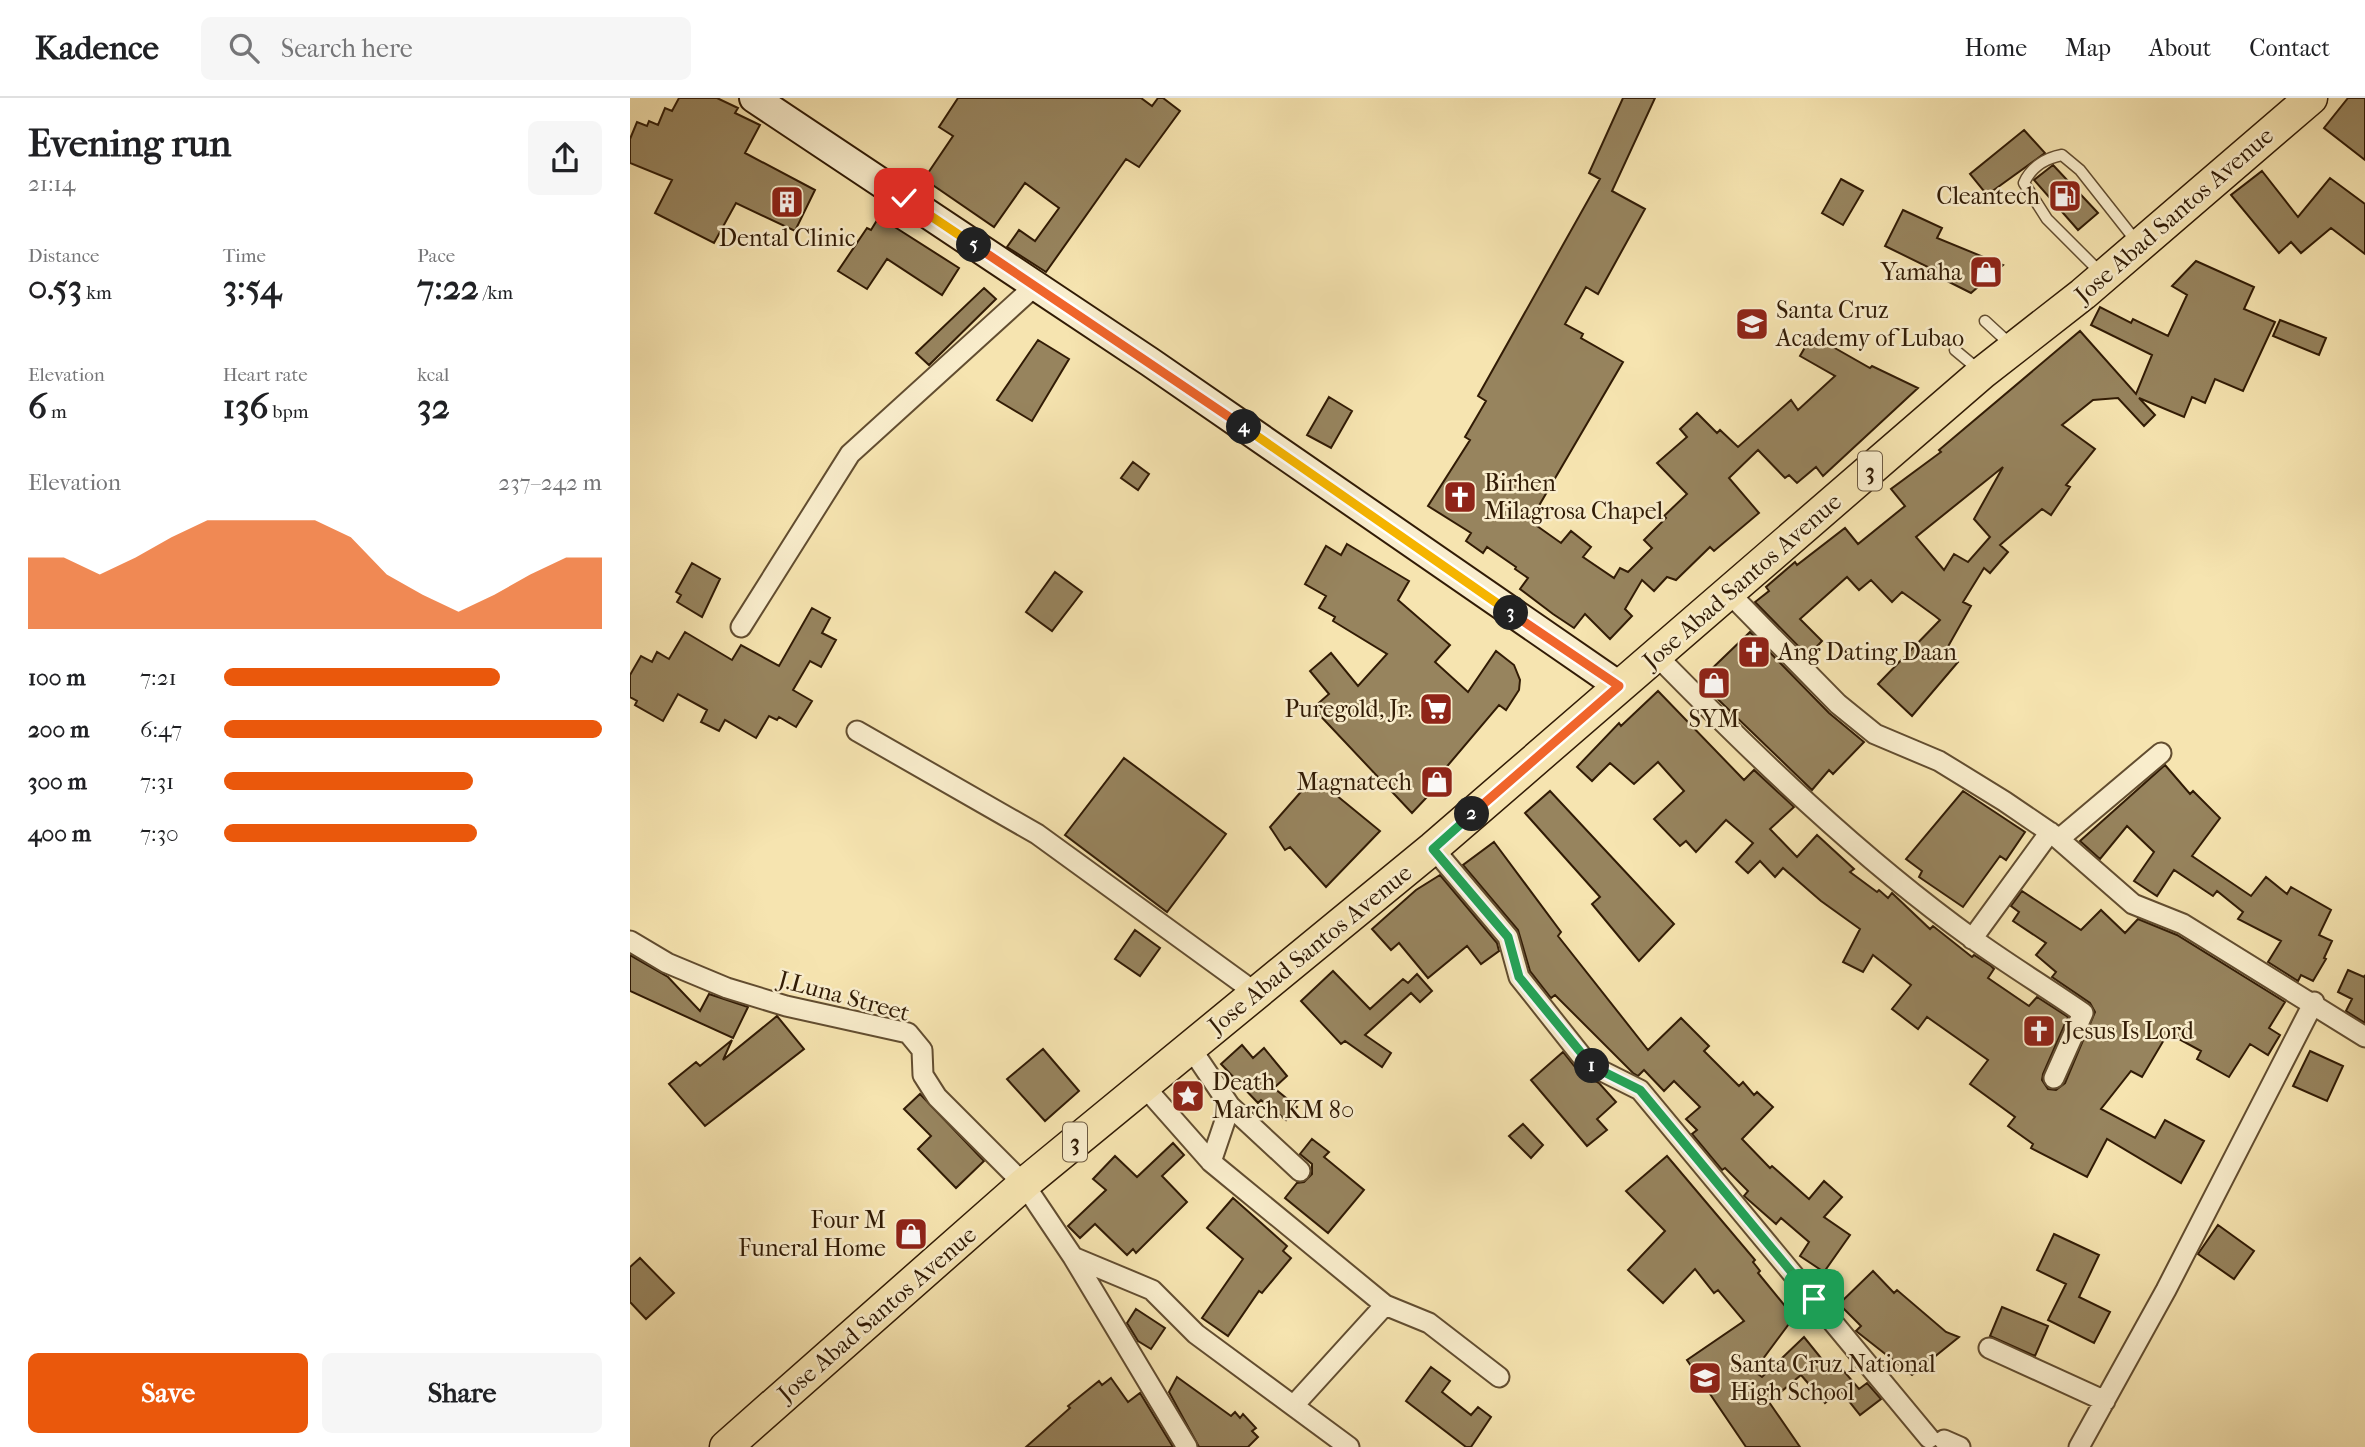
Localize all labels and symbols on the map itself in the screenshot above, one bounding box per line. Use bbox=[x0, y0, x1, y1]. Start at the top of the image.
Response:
street label: Jose Abad Santos Avenue bbox=[2068, 121, 2279, 310]
pin bbox=[874, 168, 934, 228]
fuel station icon: Cleantech bbox=[2046, 177, 2084, 215]
place label: Cleantech bbox=[1936, 182, 2041, 210]
building icon: Dental Clinic bbox=[768, 183, 806, 221]
place label: Dental Clinic bbox=[719, 224, 855, 252]
pin: 5 bbox=[956, 228, 992, 262]
shop icon: Yamaha bbox=[1967, 253, 2005, 291]
place label: Yamaha bbox=[1880, 258, 1963, 286]
place label: Santa Cruz Academy of Lubao bbox=[1775, 296, 1964, 352]
school or university icon: Santa Cruz Academy of Lubao bbox=[1733, 305, 1771, 343]
pin: 4 bbox=[1226, 410, 1262, 444]
road number: 3 bbox=[1858, 452, 1882, 490]
place label: Birhen Milagrosa Chapel bbox=[1484, 469, 1664, 525]
church icon: Birhen Milagrosa Chapel bbox=[1441, 478, 1479, 516]
street label: Jose Abad Santos Avenue bbox=[1636, 487, 1847, 676]
pin: 3 bbox=[1494, 596, 1528, 630]
church icon: Ang Dating Daan bbox=[1735, 633, 1773, 671]
place label: Ang Dating Daan bbox=[1777, 638, 1957, 666]
shop icon: SYM bbox=[1695, 664, 1733, 702]
supermarket icon: Puregold, Jr. bbox=[1417, 690, 1455, 728]
place label: Puregold, Jr. bbox=[1284, 695, 1412, 723]
place label: SYM bbox=[1689, 705, 1740, 733]
shop icon: Magnatech bbox=[1418, 763, 1456, 801]
place label: Magnatech bbox=[1297, 768, 1413, 796]
pin: 2 bbox=[1454, 796, 1490, 832]
street label: Jose Abad Santos Avenue bbox=[1201, 858, 1417, 1041]
street label: J.Luna Street bbox=[773, 965, 913, 1027]
church icon: Jesus Is Lord bbox=[2020, 1012, 2058, 1050]
place label: Jesus Is Lord bbox=[2062, 1017, 2195, 1045]
pin: 1 bbox=[1574, 1048, 1609, 1084]
place label: Death March KM 80 bbox=[1212, 1068, 1354, 1124]
place icon: Death March KM 80 bbox=[1169, 1077, 1207, 1115]
road number: 3 bbox=[1063, 1122, 1087, 1162]
place label: Four M Funeral Home bbox=[738, 1206, 886, 1262]
shop icon: Four M Funeral Home bbox=[892, 1215, 930, 1253]
street label: Jose Abad Santos Avenue bbox=[771, 1220, 982, 1409]
pin bbox=[1784, 1269, 1844, 1329]
place label: Santa Cruz National High School bbox=[1730, 1350, 1936, 1406]
school or university icon: Santa Cruz National High School bbox=[1686, 1359, 1724, 1397]

